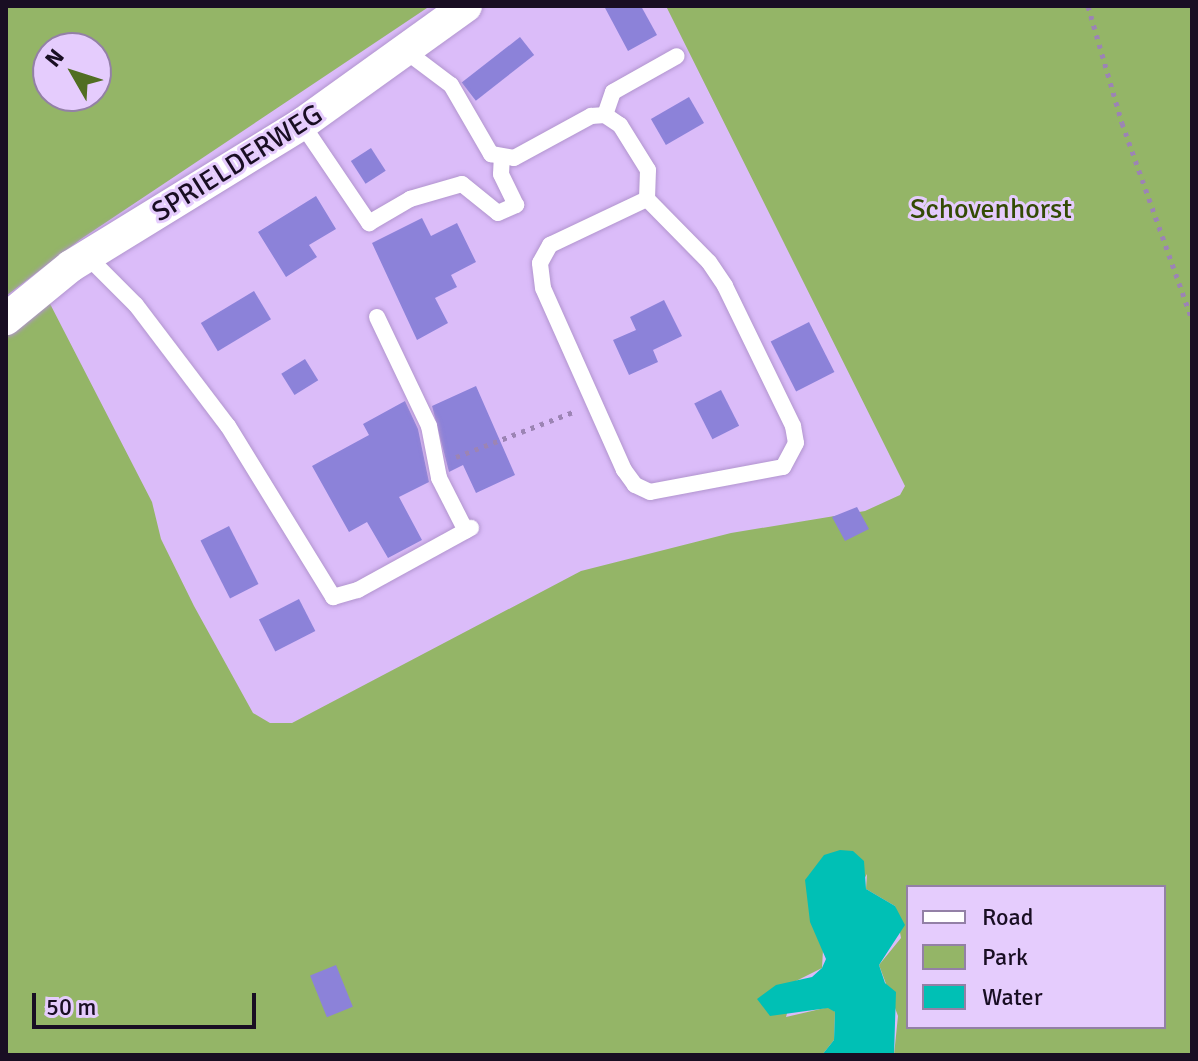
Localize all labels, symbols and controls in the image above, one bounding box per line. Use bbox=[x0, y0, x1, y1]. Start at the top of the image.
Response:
north arrow bbox=[32, 32, 112, 112]
text: N bbox=[39, 43, 70, 72]
street label: SPRIELDERWEG bbox=[146, 97, 328, 229]
park label: Schovenhorst bbox=[910, 192, 1072, 226]
legend bbox=[906, 885, 1166, 1029]
text: Road bbox=[982, 902, 1033, 932]
text: Park bbox=[982, 942, 1028, 972]
scale bar bbox=[36, 977, 260, 1027]
text: Water bbox=[982, 982, 1042, 1012]
text: 50 m bbox=[46, 992, 96, 1022]

